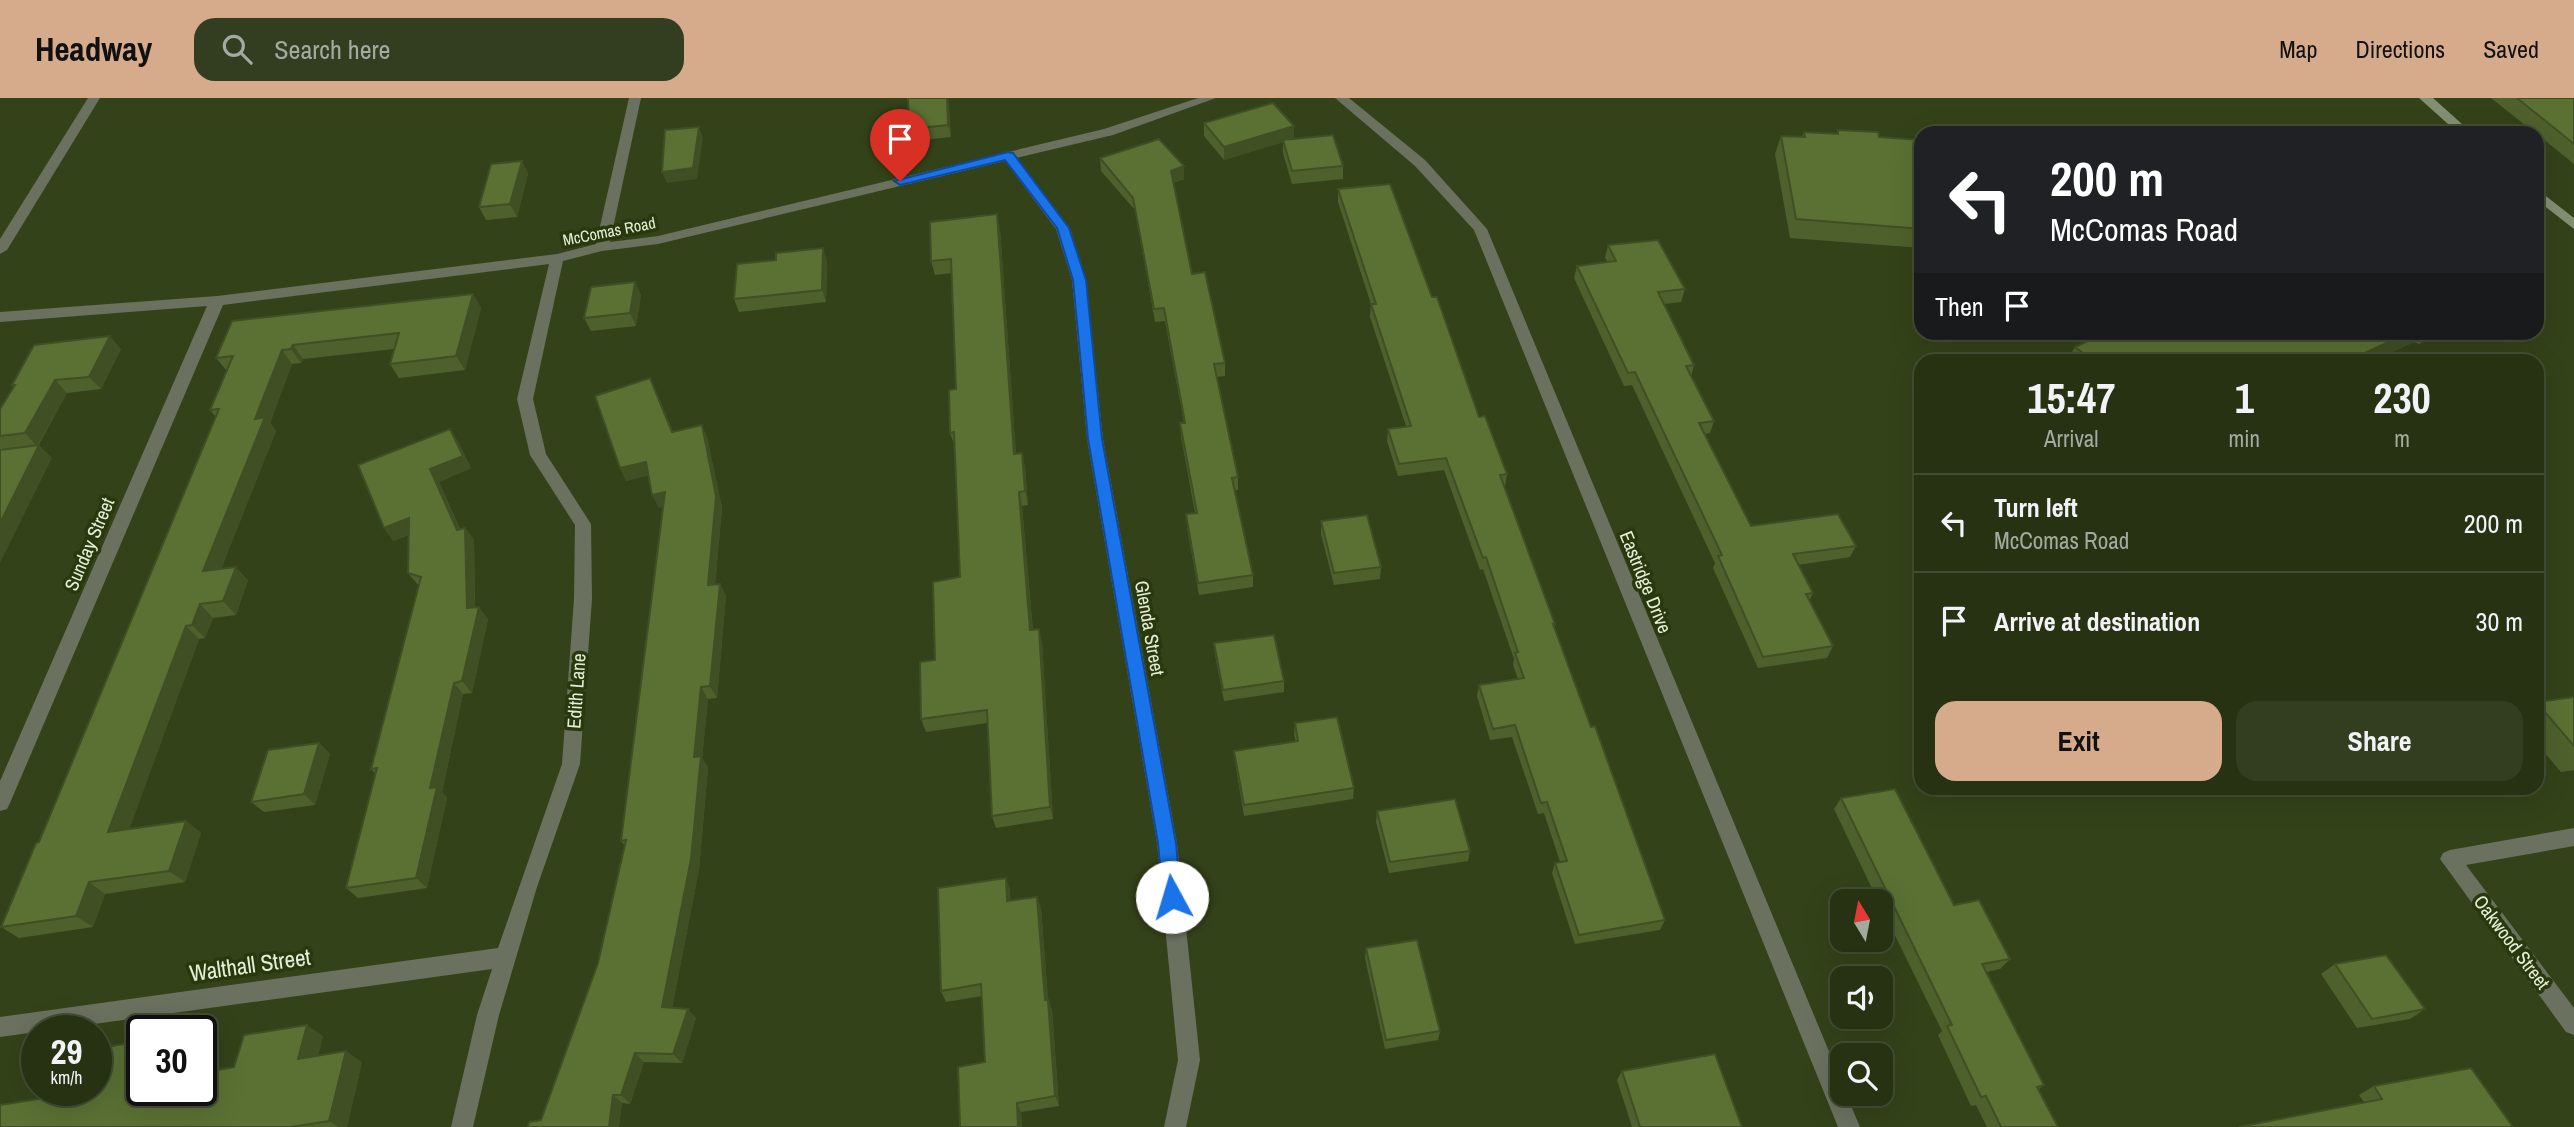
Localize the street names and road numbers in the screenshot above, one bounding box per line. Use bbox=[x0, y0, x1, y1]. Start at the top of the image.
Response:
street label: McComas Road bbox=[561, 211, 657, 251]
street label: Sunday Street bbox=[58, 493, 121, 595]
street label: Eastridge Drive bbox=[1614, 527, 1678, 637]
street label: Glenda Street bbox=[1129, 578, 1171, 678]
street label: Edith Lane bbox=[560, 652, 592, 730]
street label: Oakwood Street bbox=[2468, 890, 2556, 995]
street label: Walthall Street bbox=[187, 941, 312, 988]

